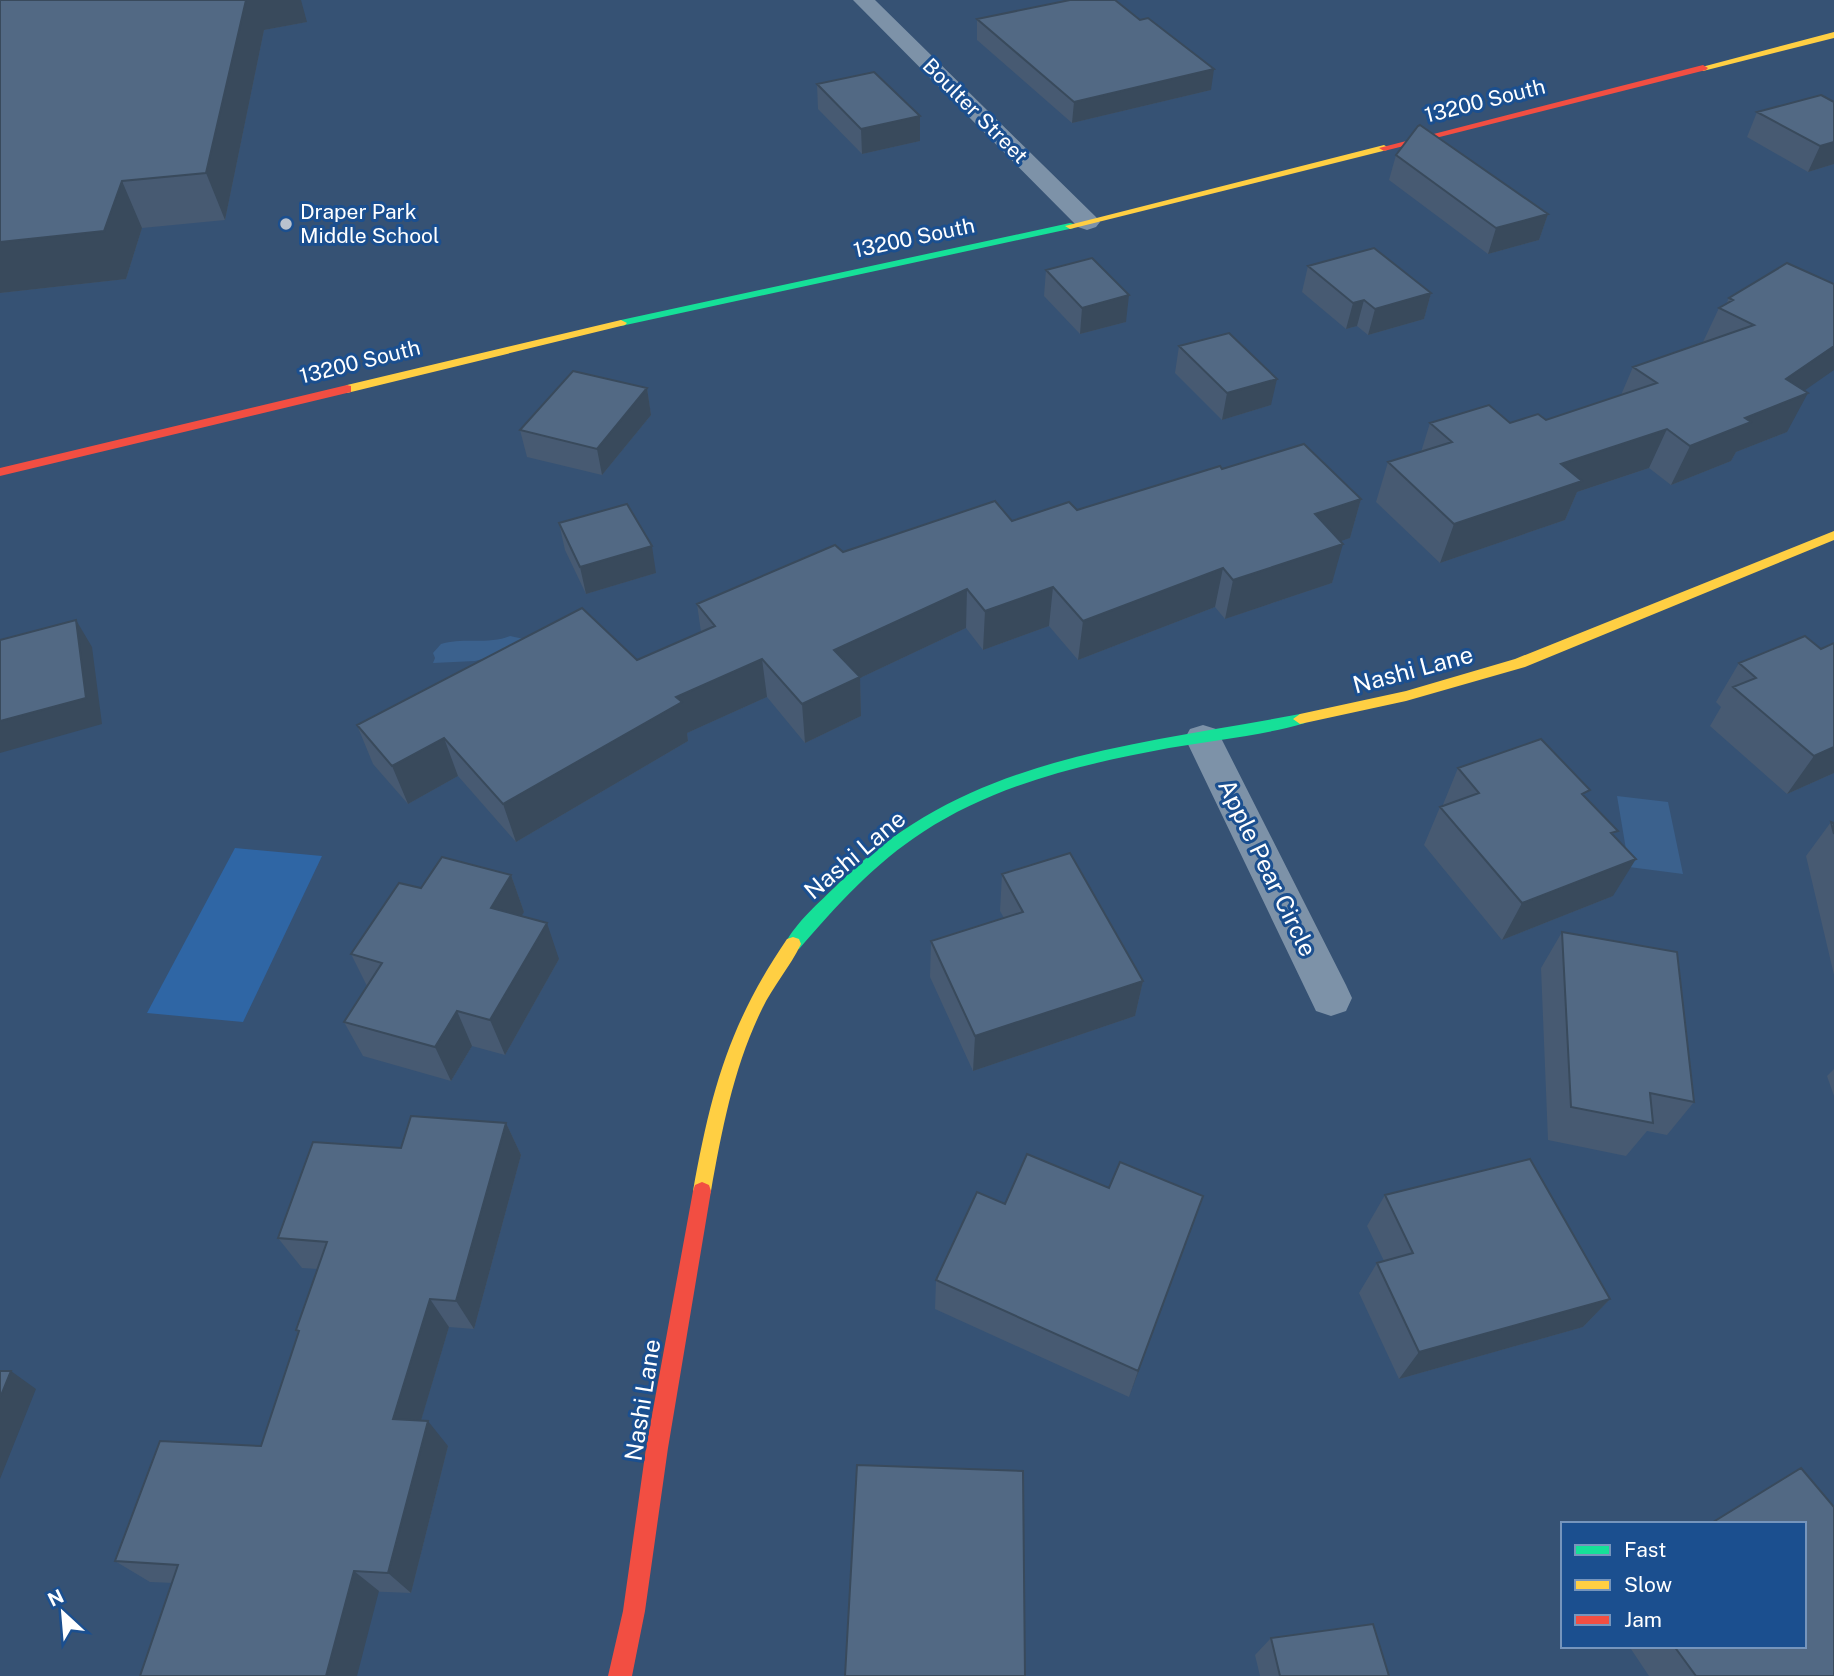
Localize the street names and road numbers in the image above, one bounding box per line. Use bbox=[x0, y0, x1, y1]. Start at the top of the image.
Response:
street label: Boulter Street bbox=[918, 53, 1033, 168]
street label: 13200 South bbox=[1422, 73, 1548, 128]
street label: 13200 South bbox=[851, 212, 977, 263]
street label: 13200 South bbox=[297, 334, 423, 389]
street label: Nashi Lane bbox=[1350, 640, 1476, 698]
street label: Apple Pear Circle bbox=[1213, 774, 1323, 961]
street label: Nashi Lane bbox=[798, 804, 911, 905]
street label: Nashi Lane bbox=[619, 1337, 665, 1463]

